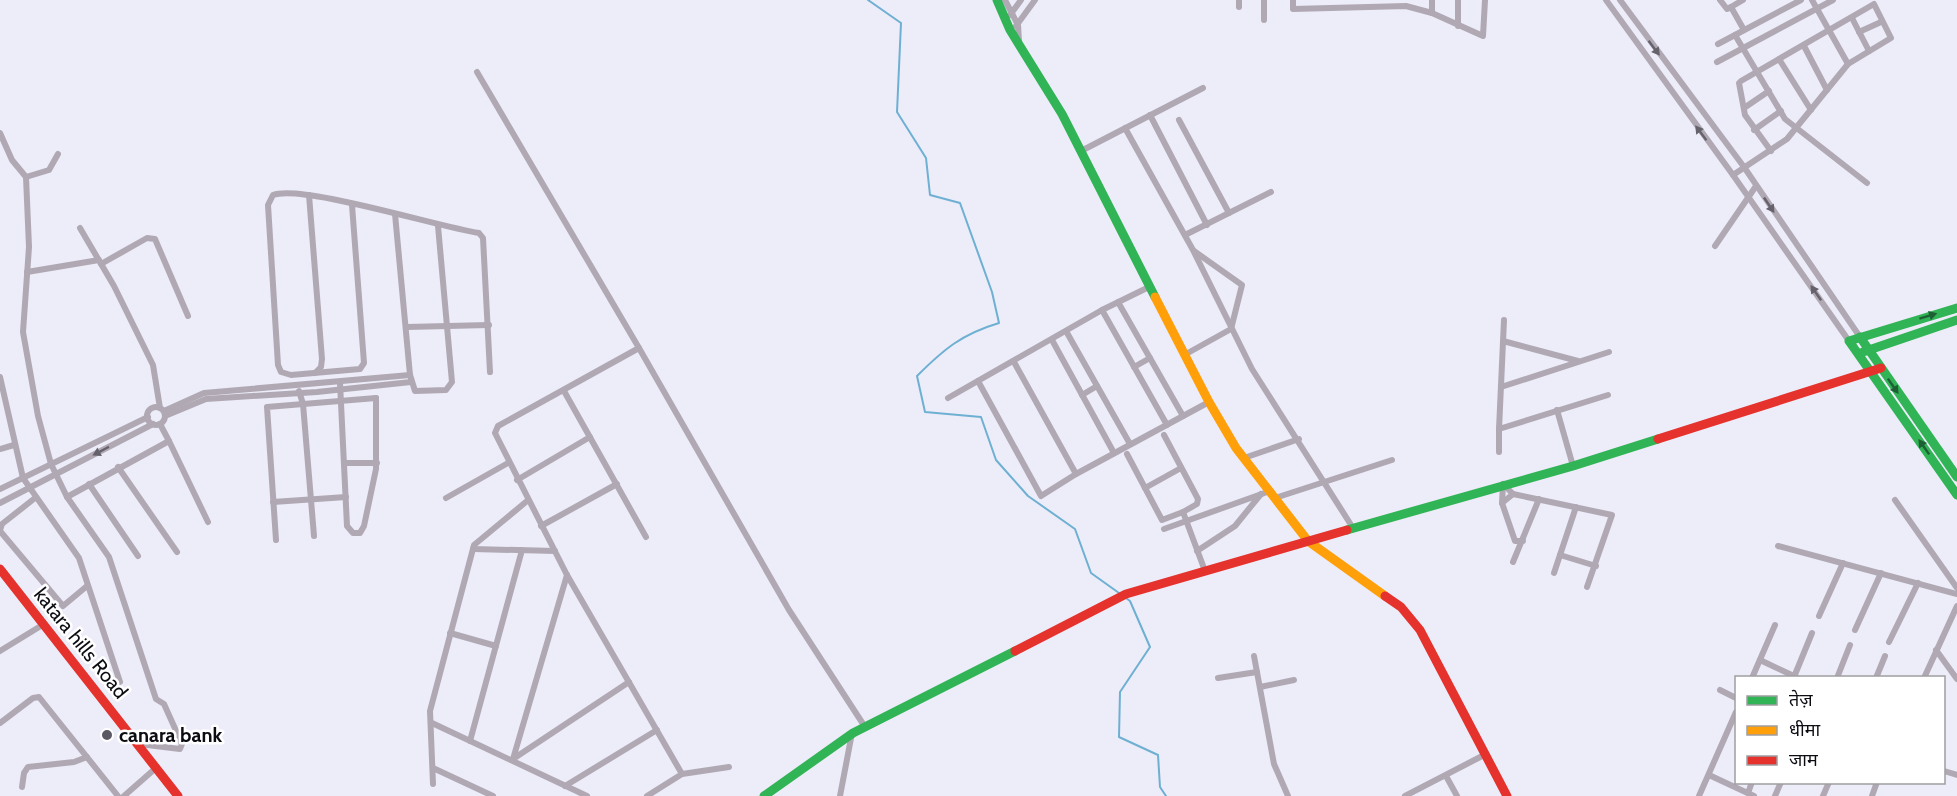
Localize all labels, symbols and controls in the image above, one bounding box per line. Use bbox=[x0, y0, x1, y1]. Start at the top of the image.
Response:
one-way arrow bbox=[1648, 39, 1660, 55]
one-way arrow bbox=[1696, 125, 1708, 140]
one-way arrow bbox=[1763, 197, 1774, 213]
one-way arrow bbox=[1810, 286, 1822, 301]
one-way arrow bbox=[1919, 311, 1937, 320]
one-way arrow bbox=[1887, 377, 1899, 393]
one-way arrow bbox=[1918, 440, 1930, 456]
one-way arrow bbox=[93, 446, 110, 456]
street label: katara hills Road bbox=[29, 583, 133, 703]
legend bbox=[1735, 676, 1945, 784]
text: तेज़ bbox=[1789, 689, 1813, 711]
text: धीमा bbox=[1789, 719, 1820, 741]
place label: canara bank bbox=[119, 723, 222, 747]
marker: canara bank bbox=[100, 728, 114, 742]
text: जाम bbox=[1789, 749, 1819, 771]

